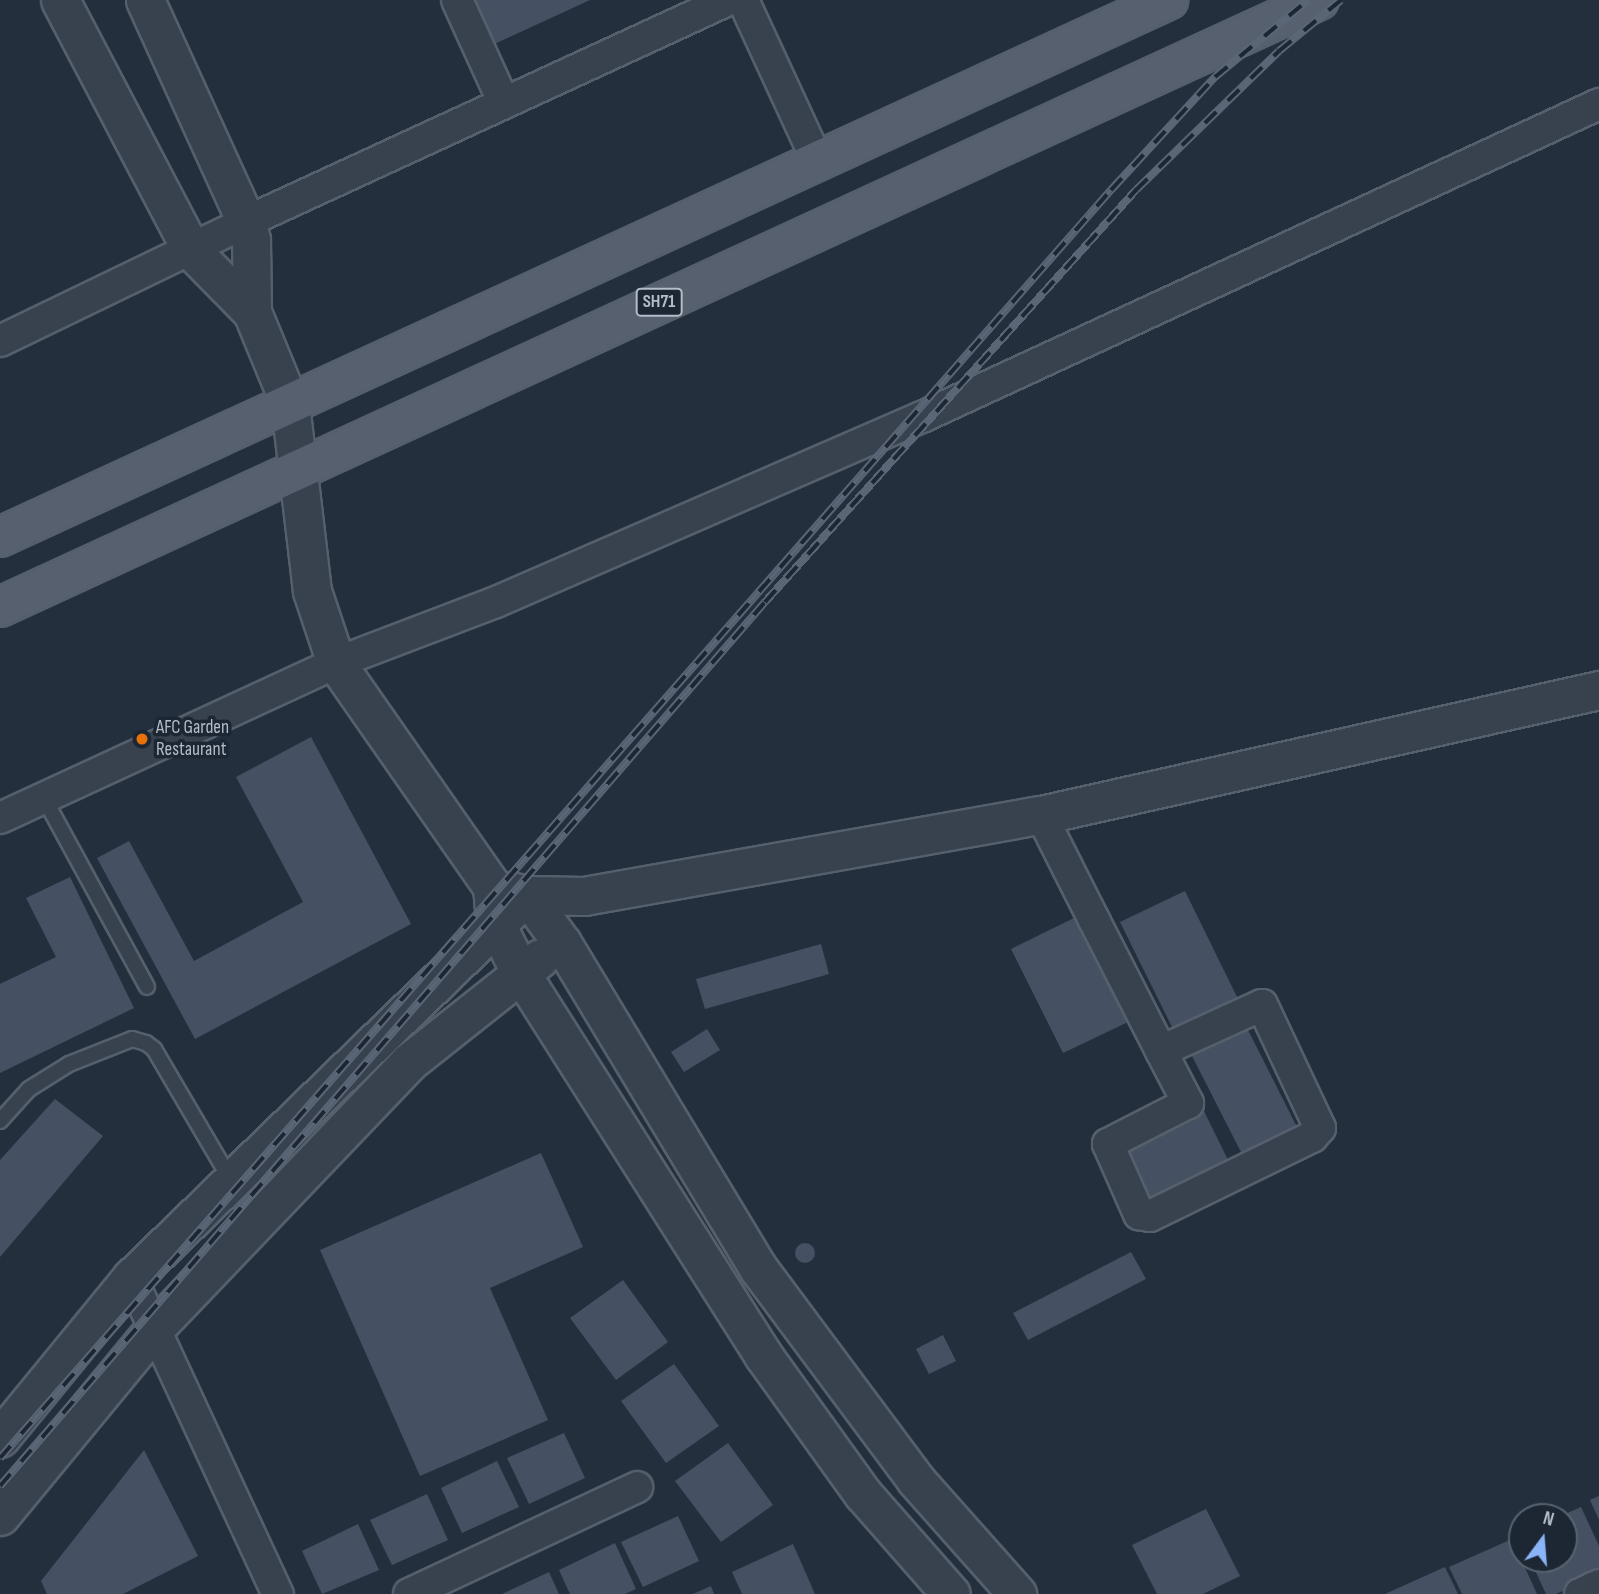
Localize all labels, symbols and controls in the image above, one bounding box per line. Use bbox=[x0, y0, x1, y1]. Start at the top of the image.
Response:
road number: SH71 bbox=[634, 288, 684, 316]
place label: AFC Garden Restaurant bbox=[156, 717, 229, 761]
marker: AFC Garden Restaurant bbox=[134, 731, 150, 747]
north arrow bbox=[1508, 1503, 1578, 1573]
text: N bbox=[1540, 1507, 1556, 1532]

